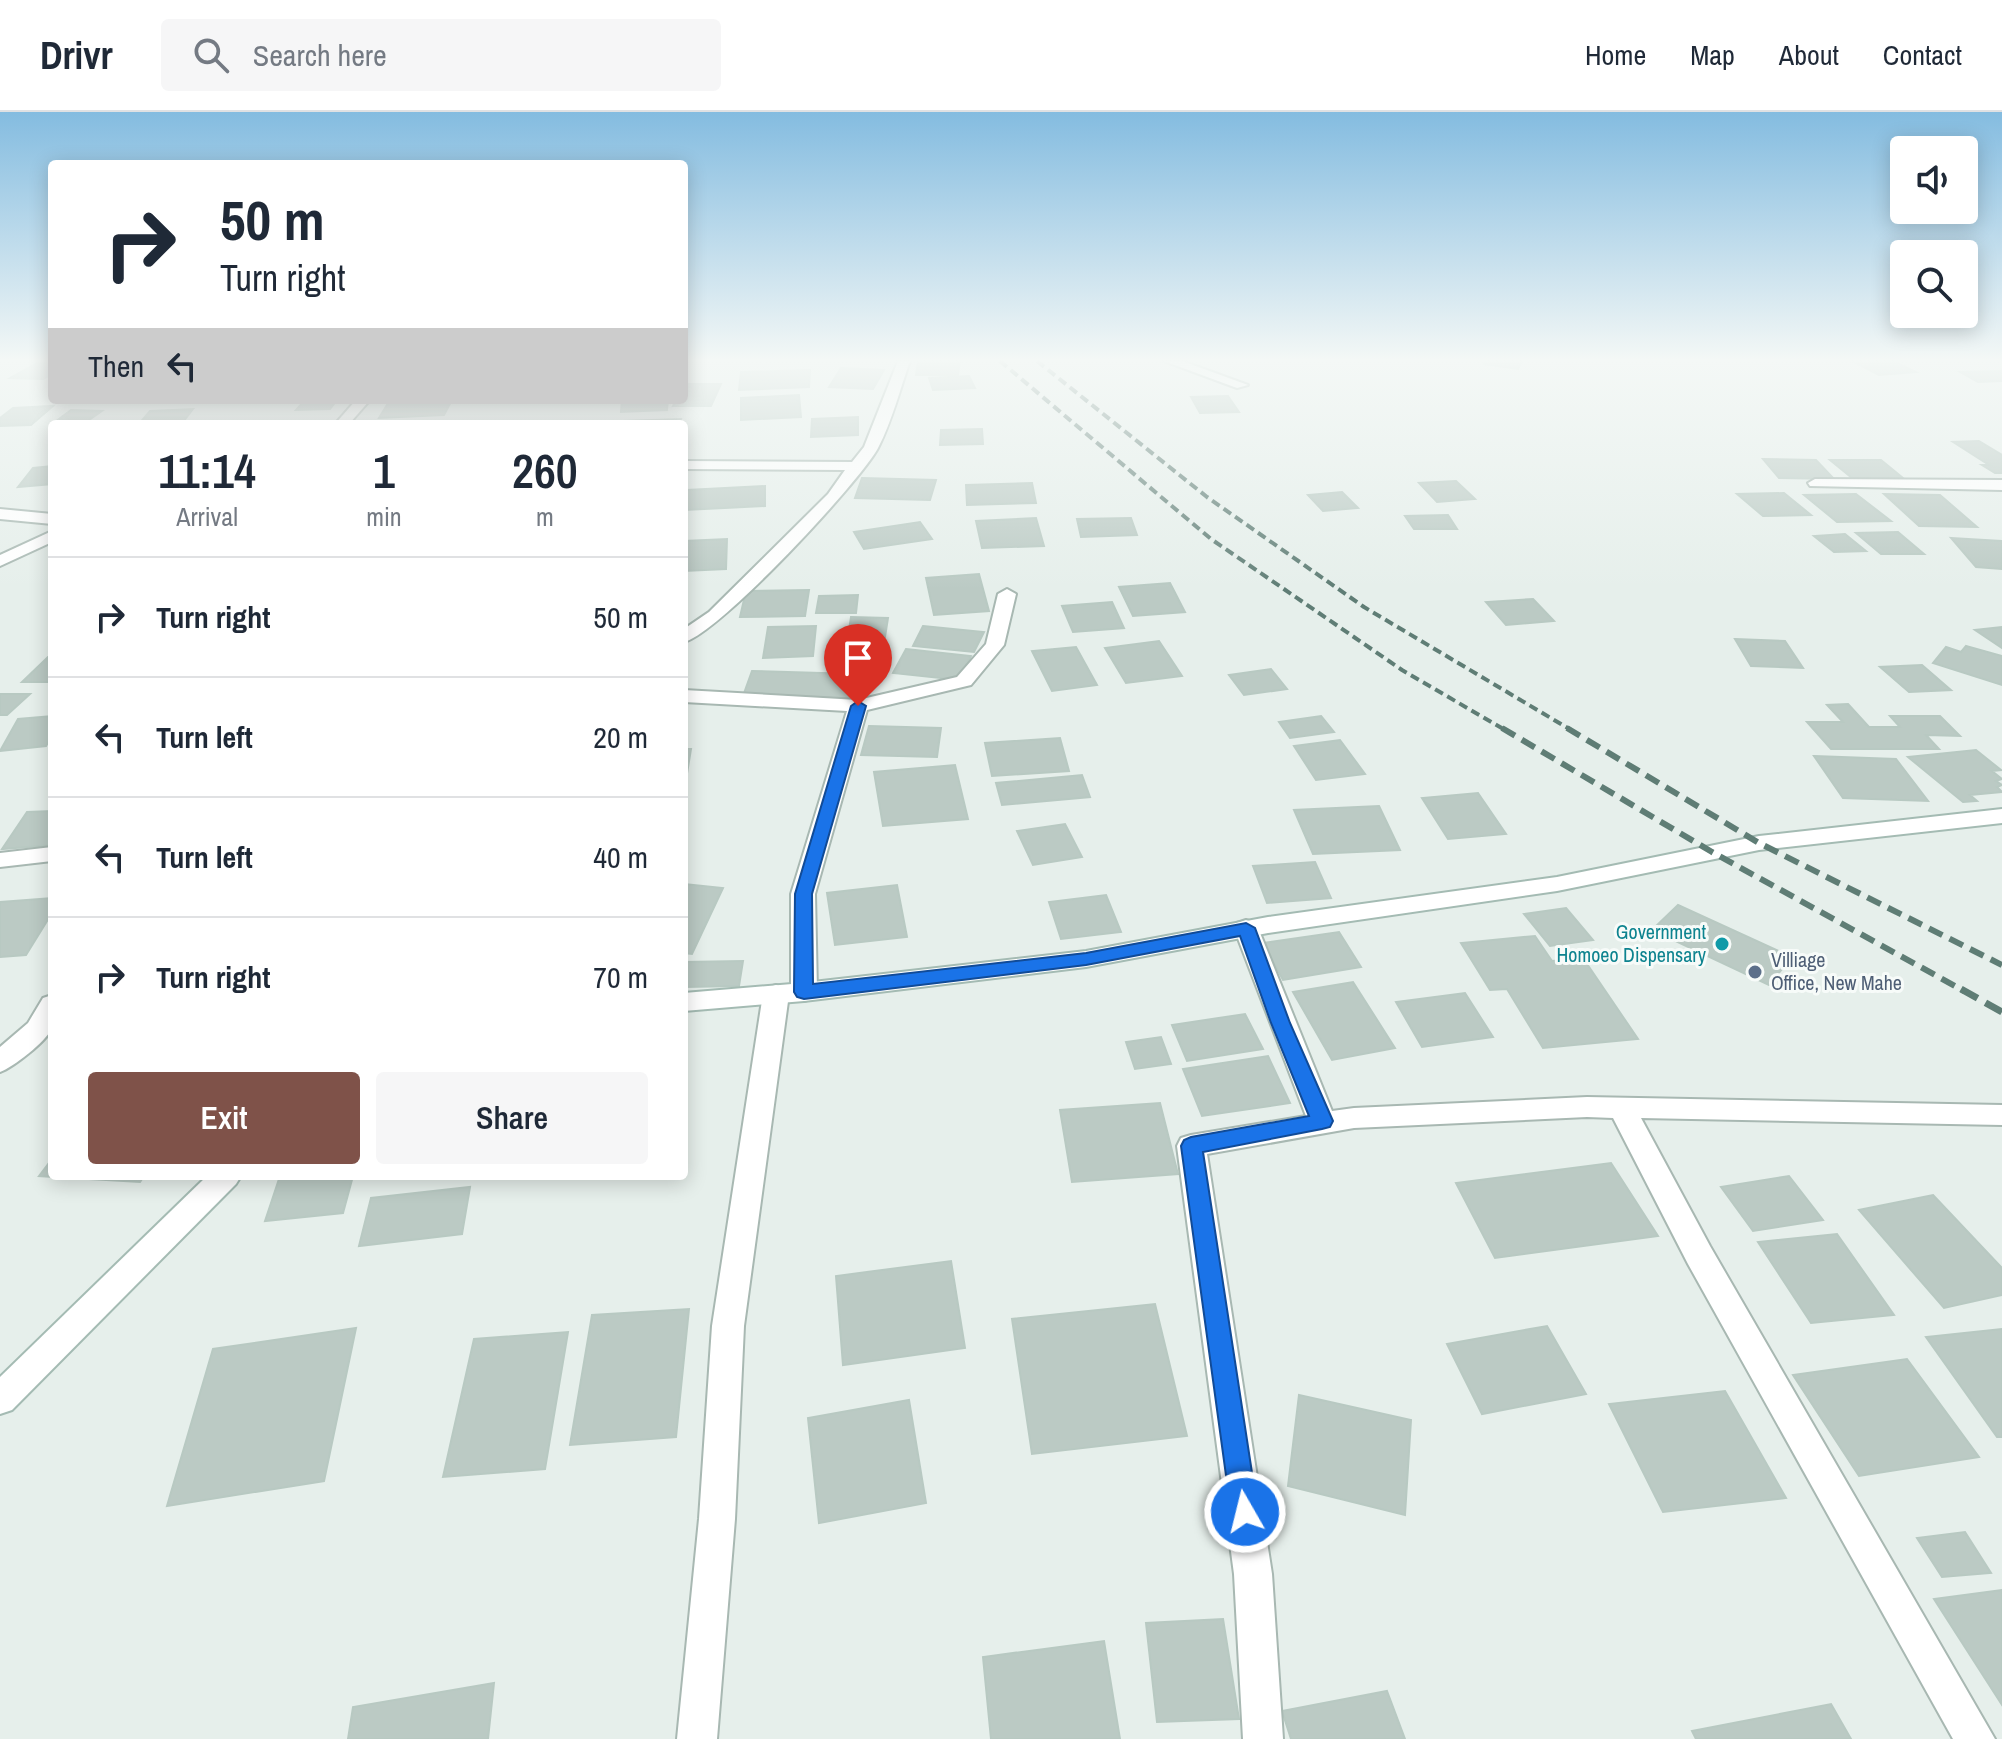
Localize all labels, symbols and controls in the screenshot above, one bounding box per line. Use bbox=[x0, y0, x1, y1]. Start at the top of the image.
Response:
search box bbox=[161, 19, 721, 91]
text: Drivr bbox=[40, 30, 113, 81]
icon: search bbox=[189, 33, 233, 77]
text: Search here bbox=[253, 35, 387, 75]
text: Home bbox=[1585, 36, 1646, 74]
text: Map bbox=[1690, 36, 1735, 74]
text: About bbox=[1779, 36, 1839, 74]
text: Contact bbox=[1883, 36, 1962, 74]
map controls bbox=[1890, 136, 1978, 328]
button: sound bbox=[1890, 136, 1978, 224]
text: 50 m bbox=[220, 182, 325, 257]
icon: right bbox=[88, 192, 192, 296]
button: search bbox=[1890, 240, 1978, 328]
text: Turn right bbox=[220, 254, 345, 302]
icon: left bbox=[160, 344, 204, 388]
text: Then bbox=[88, 346, 144, 386]
text: 11:14 bbox=[158, 438, 256, 503]
text: 1 bbox=[373, 438, 395, 503]
text: 260 bbox=[512, 438, 578, 503]
text: Arrival bbox=[176, 499, 238, 534]
text: min bbox=[366, 499, 402, 534]
text: m bbox=[536, 499, 554, 534]
icon: right bbox=[88, 595, 132, 639]
text: Turn right bbox=[156, 597, 270, 637]
text: 50 m bbox=[593, 597, 648, 637]
pin bbox=[824, 624, 892, 706]
icon: arrive bbox=[836, 636, 880, 680]
icon: left bbox=[88, 715, 132, 759]
text: Turn left bbox=[156, 717, 253, 757]
text: 20 m bbox=[593, 717, 648, 757]
icon: left bbox=[88, 835, 132, 879]
text: Turn left bbox=[156, 837, 253, 877]
text: 40 m bbox=[593, 837, 648, 877]
place label: Government Homoeo Dispensary bbox=[1557, 918, 1707, 968]
marker: Government Homoeo Dispensary bbox=[1713, 935, 1731, 953]
place label: Villiage Office, New Mahe bbox=[1771, 946, 1902, 996]
icon: right bbox=[88, 955, 132, 999]
text: Turn right bbox=[156, 957, 270, 997]
text: 70 m bbox=[593, 957, 648, 997]
marker: Villiage Office, New Mahe bbox=[1746, 963, 1764, 981]
button: Exit bbox=[88, 1072, 360, 1164]
button: Share bbox=[376, 1072, 648, 1164]
position arrow bbox=[1203, 1470, 1287, 1554]

